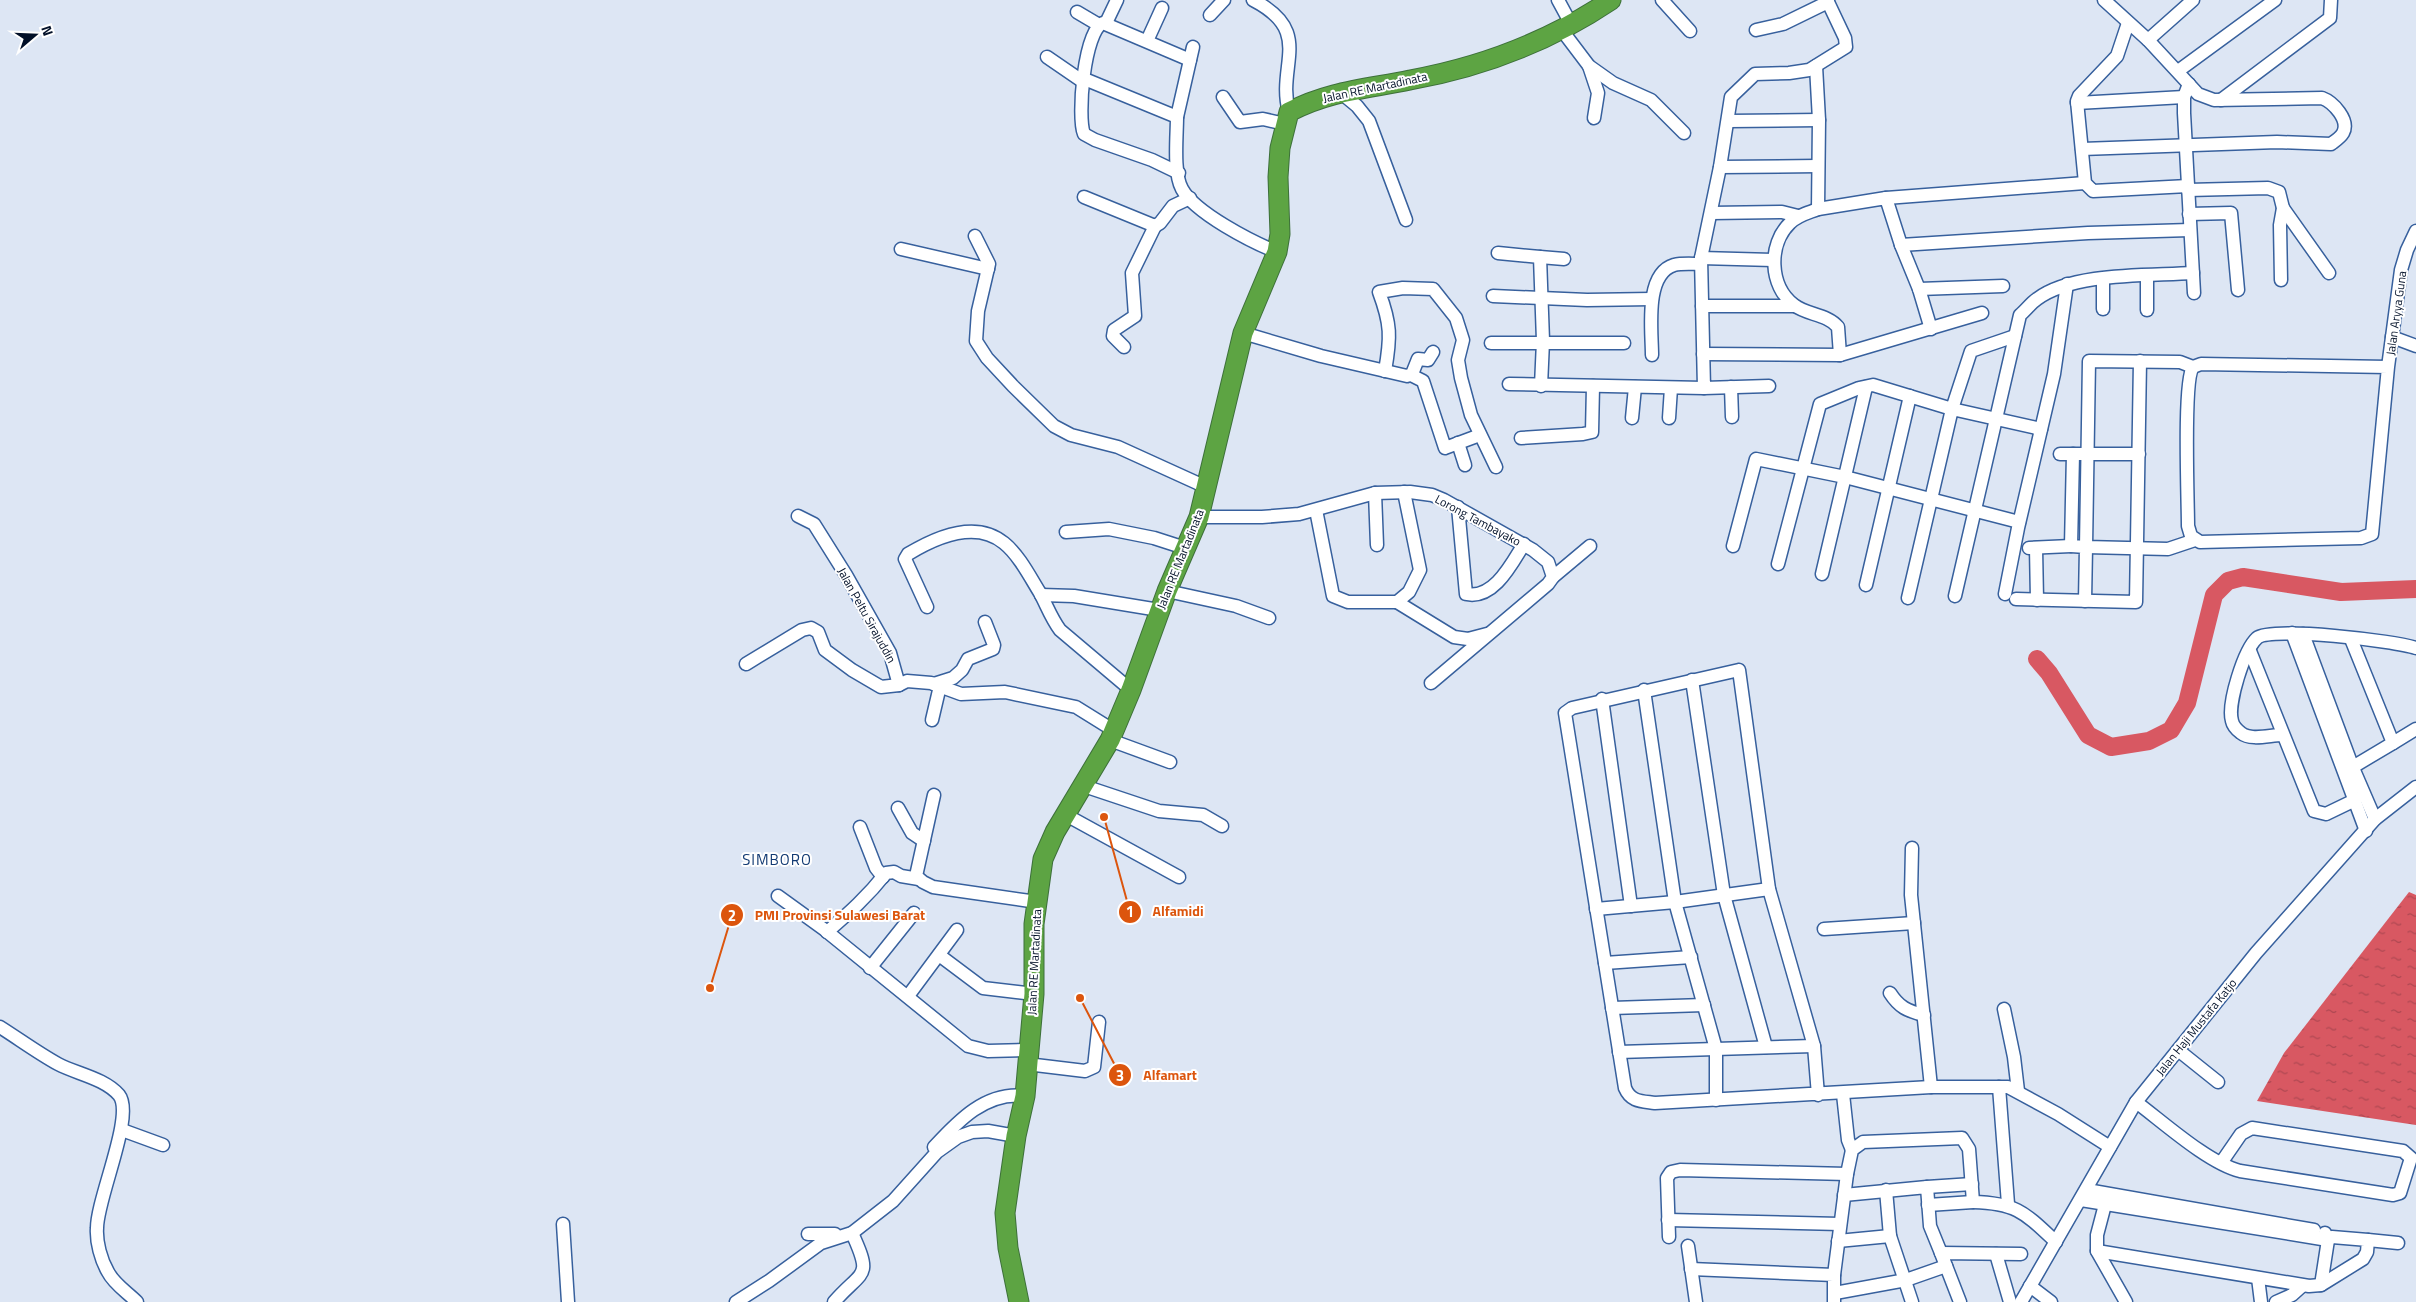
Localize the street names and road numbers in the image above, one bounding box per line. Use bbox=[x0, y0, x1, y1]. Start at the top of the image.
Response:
street label: Jalan RE Martadinata bbox=[1321, 67, 1429, 107]
street label: Jalan Aryya Guna bbox=[2381, 270, 2411, 356]
street label: Lorong Tambayako bbox=[1432, 489, 1524, 551]
street label: Jalan RE Martadinata bbox=[1151, 506, 1209, 612]
street label: Jalan Peltu Sirajuddin bbox=[833, 564, 901, 666]
street label: Jalan RE Martadinata bbox=[1022, 908, 1046, 1016]
street label: Jalan Haji Mustafa Katjo bbox=[2151, 974, 2241, 1080]

